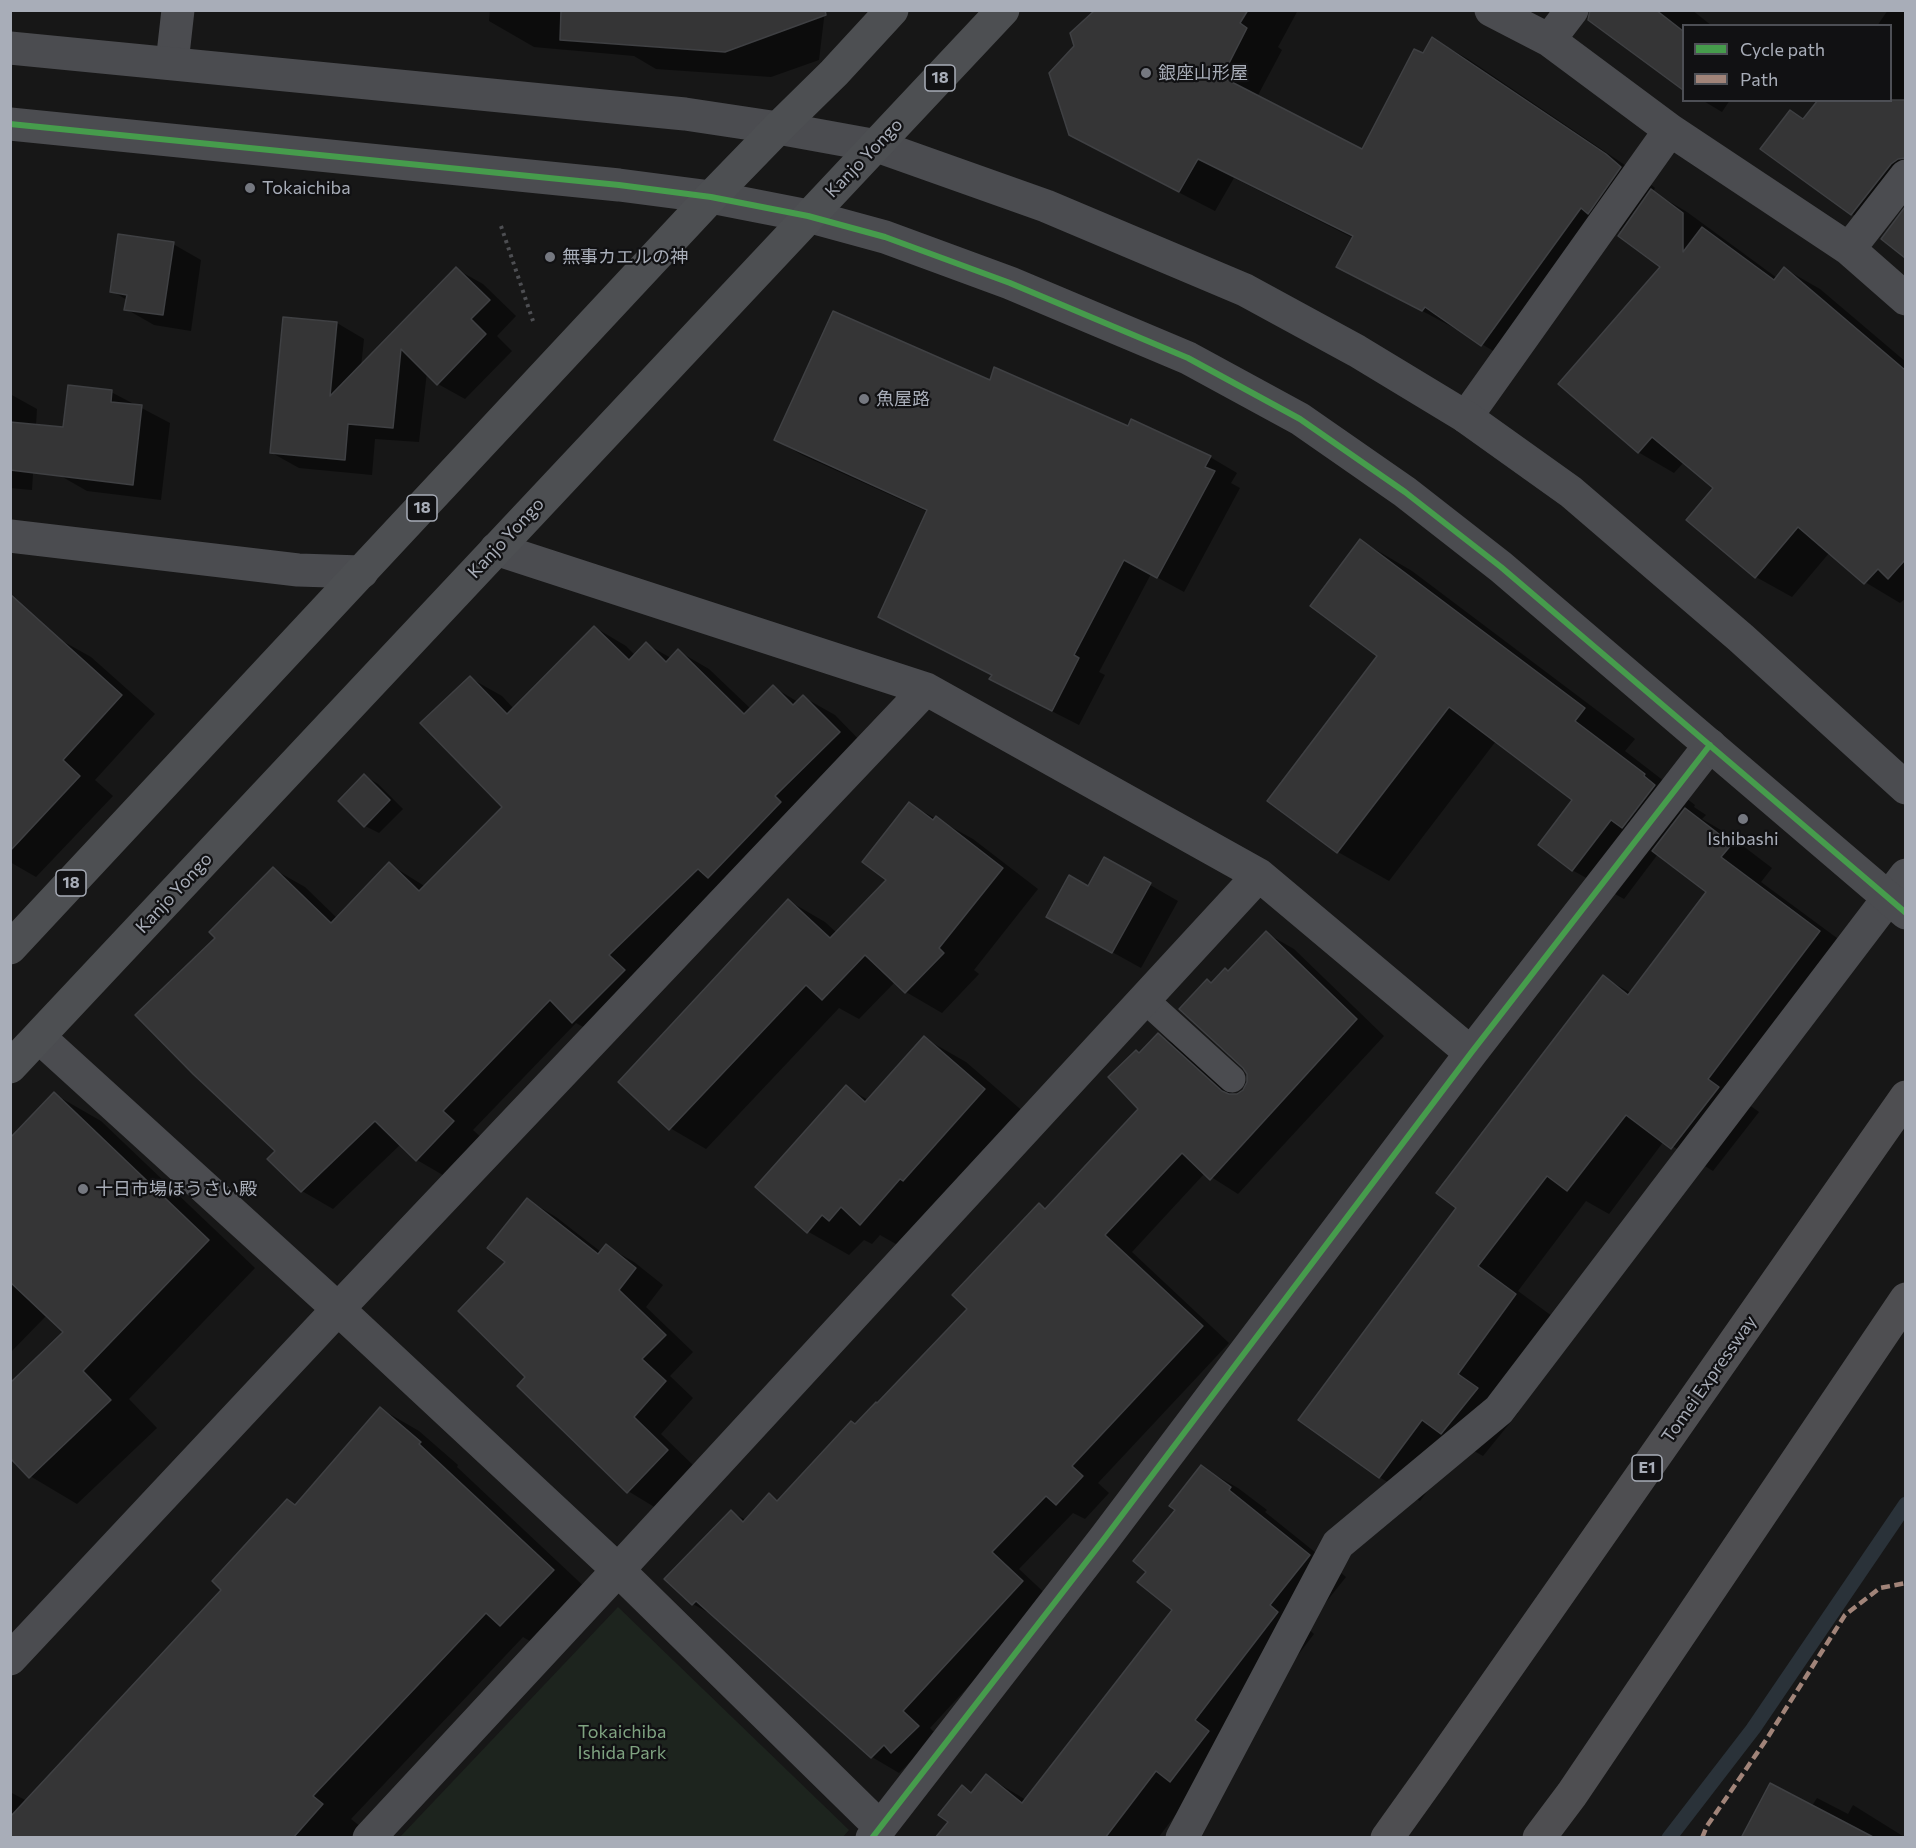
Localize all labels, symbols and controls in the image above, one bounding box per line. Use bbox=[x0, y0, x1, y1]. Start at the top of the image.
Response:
legend bbox=[1682, 24, 1892, 102]
text: Cycle path bbox=[1740, 38, 1825, 60]
place label: 銀座山形屋 bbox=[1158, 62, 1248, 84]
road number: 18 bbox=[925, 65, 955, 91]
marker: 銀座山形屋 bbox=[1139, 66, 1153, 80]
text: Path bbox=[1740, 68, 1778, 90]
street label: Kanjo Yongo bbox=[821, 114, 907, 202]
place label: Tokaichiba bbox=[262, 177, 351, 199]
marker: Tokaichiba bbox=[243, 181, 257, 195]
place label: 無事カエルの神 bbox=[562, 246, 688, 268]
marker: 無事カエルの神 bbox=[543, 250, 557, 264]
place label: 魚屋路 bbox=[876, 388, 930, 410]
marker: 魚屋路 bbox=[857, 392, 871, 406]
street label: Kanjo Yongo bbox=[463, 493, 549, 583]
road number: 18 bbox=[407, 495, 437, 521]
marker: Ishibashi bbox=[1736, 812, 1750, 826]
place label: Ishibashi bbox=[1707, 828, 1779, 850]
street label: Kanjo Yongo bbox=[131, 848, 217, 938]
road number: 18 bbox=[56, 870, 86, 896]
place label: 十日市場ほうさい殿 bbox=[95, 1178, 257, 1200]
marker: 十日市場ほうさい殿 bbox=[76, 1182, 90, 1196]
street label: Tomei Expressway bbox=[1657, 1311, 1761, 1447]
road number: E1 bbox=[1632, 1455, 1662, 1481]
park label: Tokaichiba Ishida Park bbox=[577, 1721, 667, 1764]

